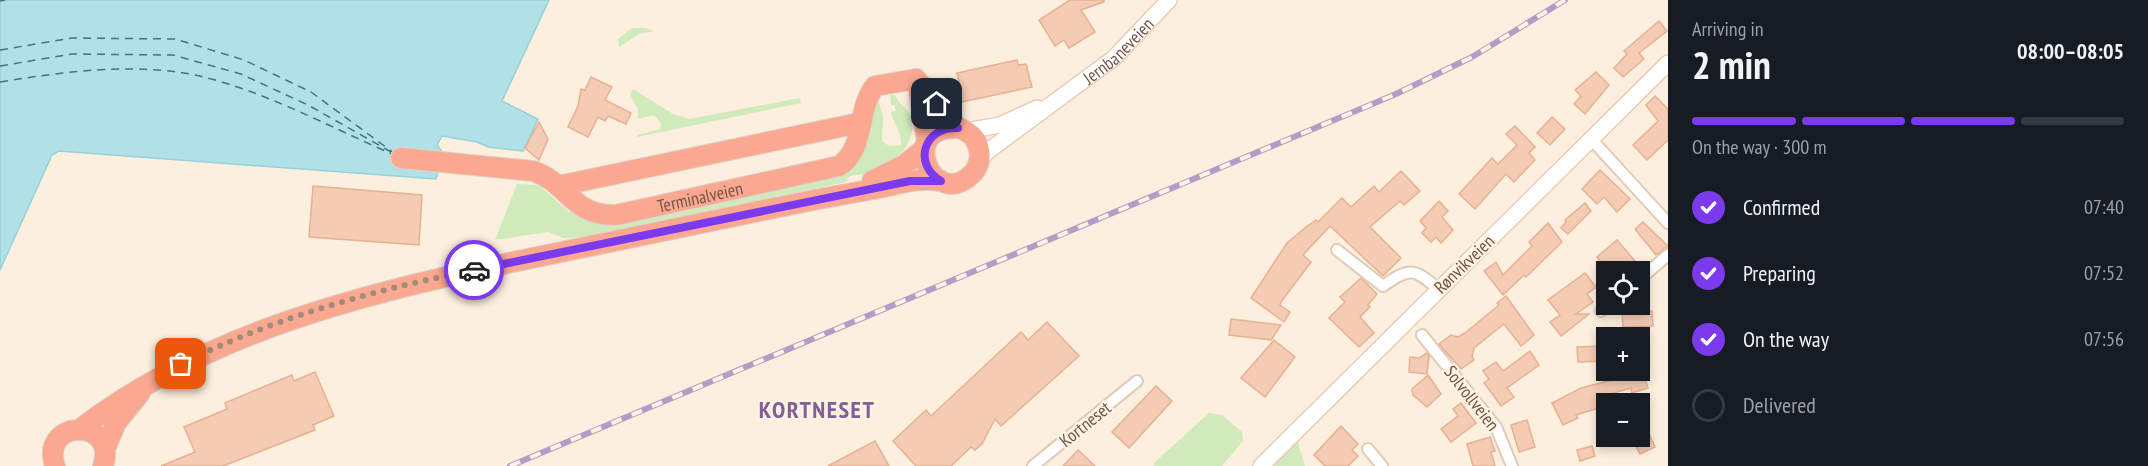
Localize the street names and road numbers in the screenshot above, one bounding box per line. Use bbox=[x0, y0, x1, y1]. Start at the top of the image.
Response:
street label: Jernbaneveien bbox=[1077, 12, 1158, 89]
street label: Terminalveien bbox=[655, 176, 745, 217]
street label: Rønvikveien bbox=[1429, 230, 1499, 298]
street label: Solvollveien bbox=[1439, 361, 1505, 435]
street label: Kortneset bbox=[1054, 396, 1116, 452]

